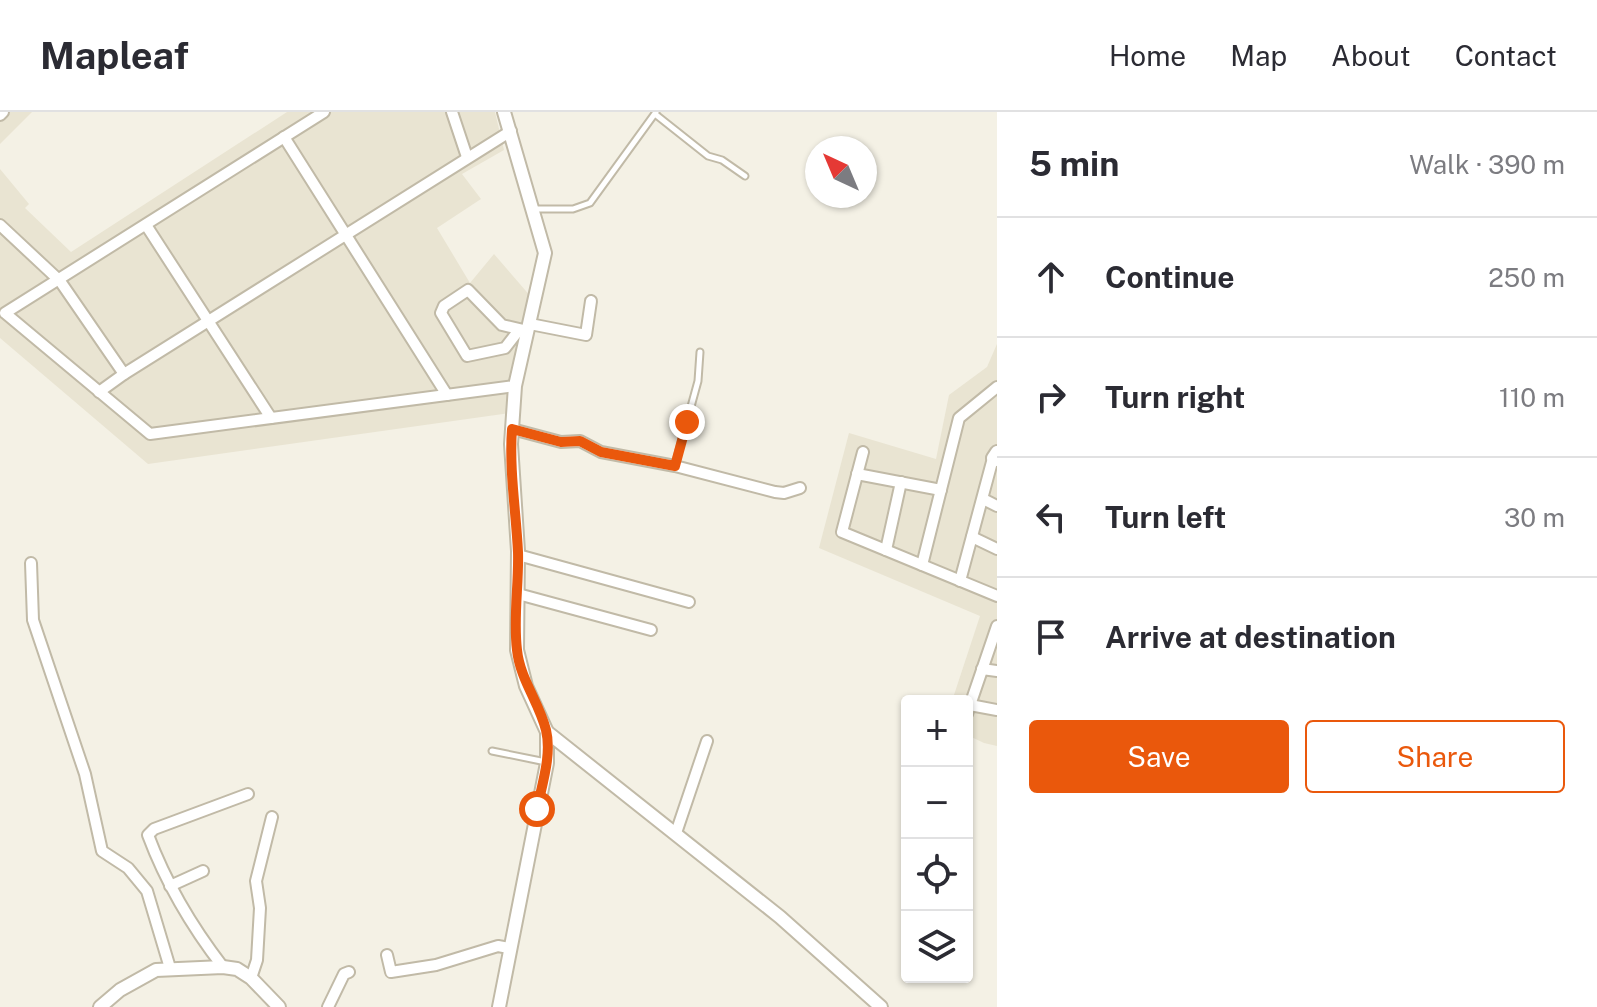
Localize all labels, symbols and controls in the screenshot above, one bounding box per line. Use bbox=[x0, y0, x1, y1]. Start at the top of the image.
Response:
text: Mapleaf bbox=[40, 33, 189, 78]
text: Home bbox=[1109, 39, 1186, 72]
text: Map bbox=[1230, 39, 1287, 72]
text: About bbox=[1331, 39, 1411, 72]
text: Contact bbox=[1455, 39, 1557, 72]
north arrow bbox=[805, 136, 877, 208]
text: 5 min bbox=[1029, 144, 1119, 184]
text: Walk · 390 m bbox=[1409, 149, 1565, 180]
icon: ahead bbox=[1029, 255, 1073, 299]
text: Continue bbox=[1105, 259, 1235, 295]
text: 250 m bbox=[1488, 262, 1565, 293]
icon: right bbox=[1029, 375, 1073, 419]
text: Turn right bbox=[1105, 379, 1245, 415]
text: 110 m bbox=[1499, 382, 1565, 413]
route end bbox=[669, 404, 705, 440]
icon: left bbox=[1029, 495, 1073, 539]
text: Turn left bbox=[1105, 499, 1226, 535]
text: 30 m bbox=[1504, 502, 1565, 533]
icon: arrive bbox=[1029, 615, 1073, 659]
text: Arrive at destination bbox=[1105, 619, 1396, 655]
map controls bbox=[901, 695, 973, 983]
button: + bbox=[901, 695, 973, 767]
button: Save bbox=[1029, 720, 1289, 793]
button: Share bbox=[1305, 720, 1565, 793]
button: − bbox=[901, 767, 973, 839]
route start bbox=[519, 791, 555, 827]
button: locate bbox=[901, 839, 973, 911]
button: layers bbox=[901, 911, 973, 983]

